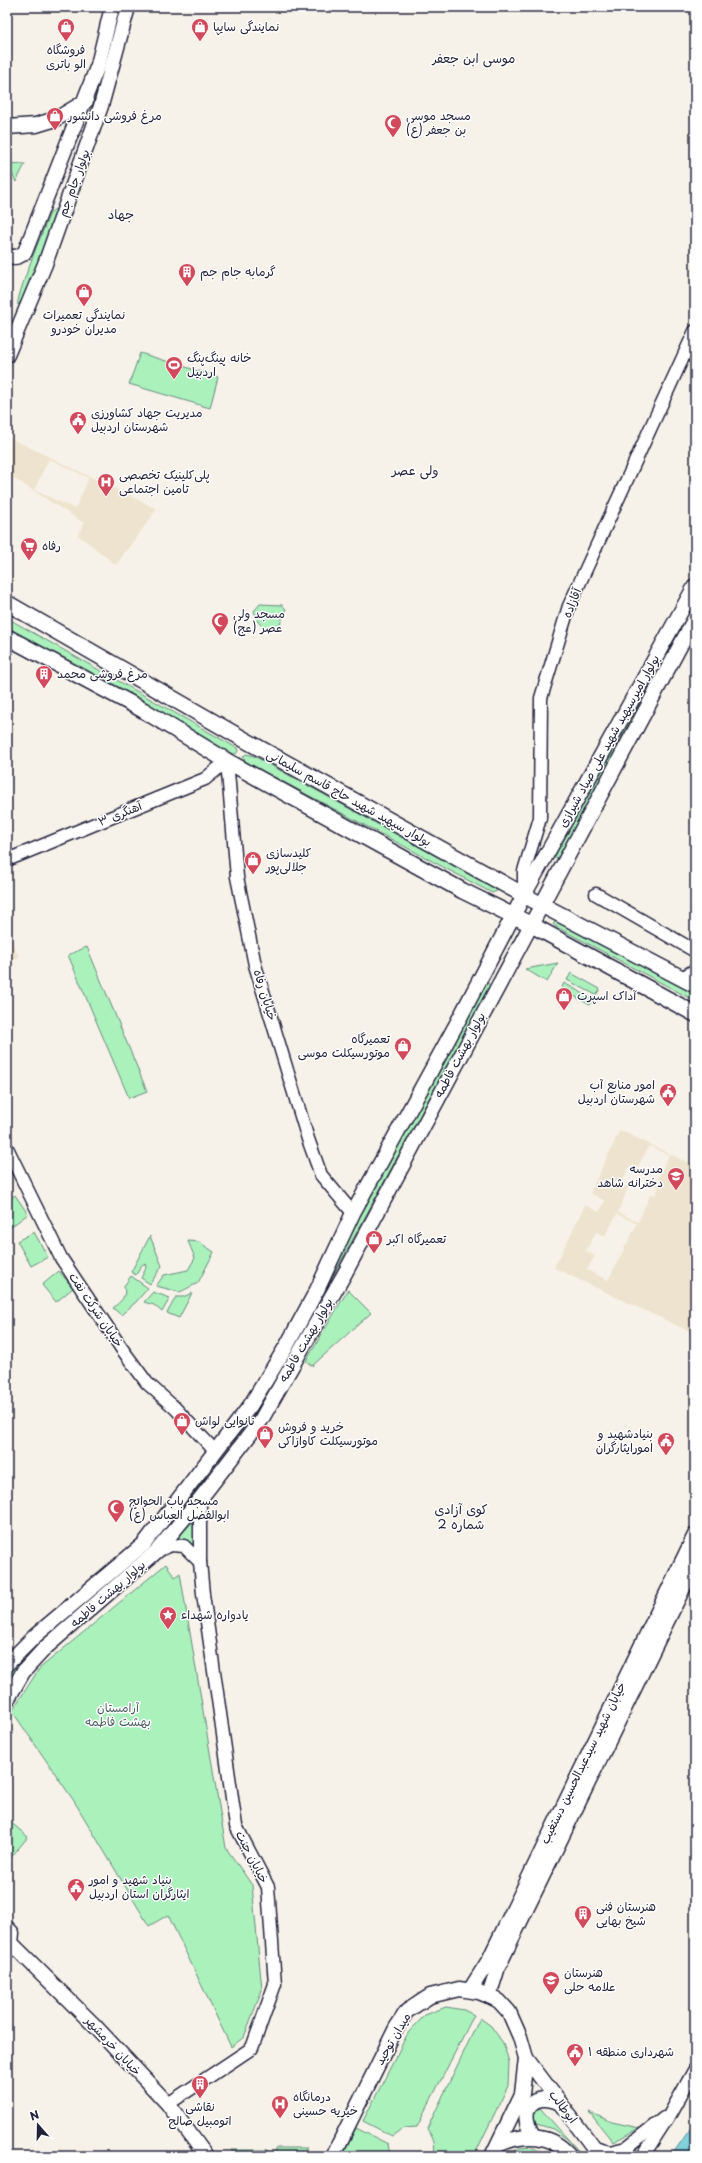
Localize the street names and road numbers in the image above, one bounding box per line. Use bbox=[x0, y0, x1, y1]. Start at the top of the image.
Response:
street label: بولوار جام جم bbox=[53, 146, 95, 219]
street label: آقازاده bbox=[557, 584, 586, 620]
street label: بولوار امیرسپهبد شهید علی صیاد شیرازی bbox=[553, 651, 663, 830]
street label: بولوار سپهبد شهید حاج قاسم سلیمانی bbox=[263, 744, 435, 851]
street label: آهنگری ۳ bbox=[95, 796, 145, 830]
street label: خیابان رفاه bbox=[250, 967, 282, 1022]
street label: بولوار بهشت فاطمه bbox=[429, 1009, 489, 1100]
street label: خیابان شرکت نفت bbox=[65, 1268, 129, 1350]
street label: بولوار بهشت فاطمه bbox=[274, 1294, 337, 1385]
street label: بولوار بهشت فاطمه bbox=[66, 1555, 149, 1631]
street label: خیابان شهید سیدعبدالحسین دستغیب bbox=[535, 1678, 629, 1847]
street label: خیابان جنت bbox=[232, 1827, 274, 1886]
street label: میدان توحید bbox=[370, 2009, 414, 2068]
street label: خیابان خرمشهر bbox=[81, 2011, 146, 2079]
street label: ابوطالب bbox=[545, 2086, 582, 2127]

